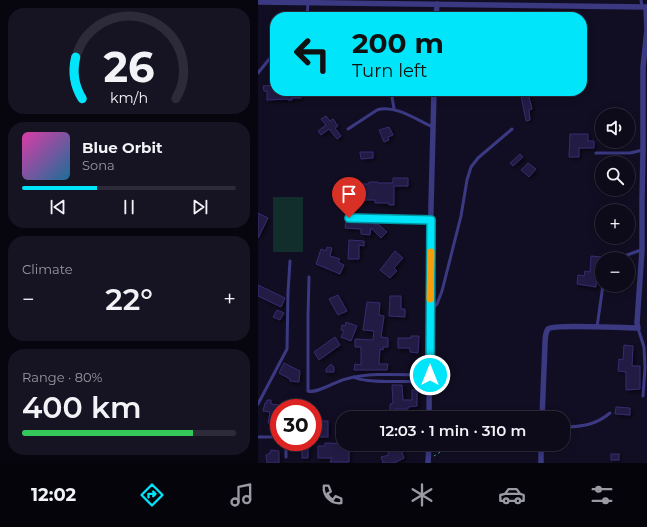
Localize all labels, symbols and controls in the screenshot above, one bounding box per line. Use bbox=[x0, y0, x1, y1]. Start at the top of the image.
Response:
text: 200 m bbox=[352, 26, 444, 60]
icon: left bbox=[286, 28, 338, 80]
text: 26 bbox=[103, 42, 155, 92]
text: Turn left bbox=[352, 60, 427, 82]
text: km/h bbox=[110, 88, 148, 106]
map controls bbox=[595, 108, 635, 292]
button: sound bbox=[595, 108, 635, 148]
text: Blue Orbit bbox=[82, 138, 162, 157]
button: search bbox=[595, 156, 635, 196]
text: Sona bbox=[82, 157, 115, 173]
pin bbox=[332, 177, 366, 218]
icon: arrive bbox=[338, 183, 360, 205]
icon: previous bbox=[47, 196, 69, 218]
icon: pause bbox=[118, 196, 140, 218]
icon: next bbox=[189, 196, 211, 218]
button: + bbox=[595, 204, 635, 244]
button: − bbox=[595, 252, 635, 292]
text: Climate bbox=[22, 261, 73, 277]
text: 22° bbox=[105, 281, 153, 318]
text: − bbox=[22, 286, 35, 313]
text: + bbox=[223, 286, 236, 313]
position arrow bbox=[409, 354, 451, 396]
text: Range · 80% bbox=[22, 369, 102, 385]
text: 400 km bbox=[22, 389, 142, 426]
speed limit sign: 30 bbox=[270, 399, 322, 451]
text: 12:03 · 1 min · 310 m bbox=[380, 421, 526, 440]
icon: directions bbox=[138, 481, 166, 509]
icon: music bbox=[228, 481, 256, 509]
icon: phone bbox=[318, 481, 346, 509]
icon: climate bbox=[408, 481, 436, 509]
icon: car bbox=[498, 481, 526, 509]
icon: filters bbox=[588, 481, 616, 509]
text: 12:02 bbox=[31, 484, 76, 506]

